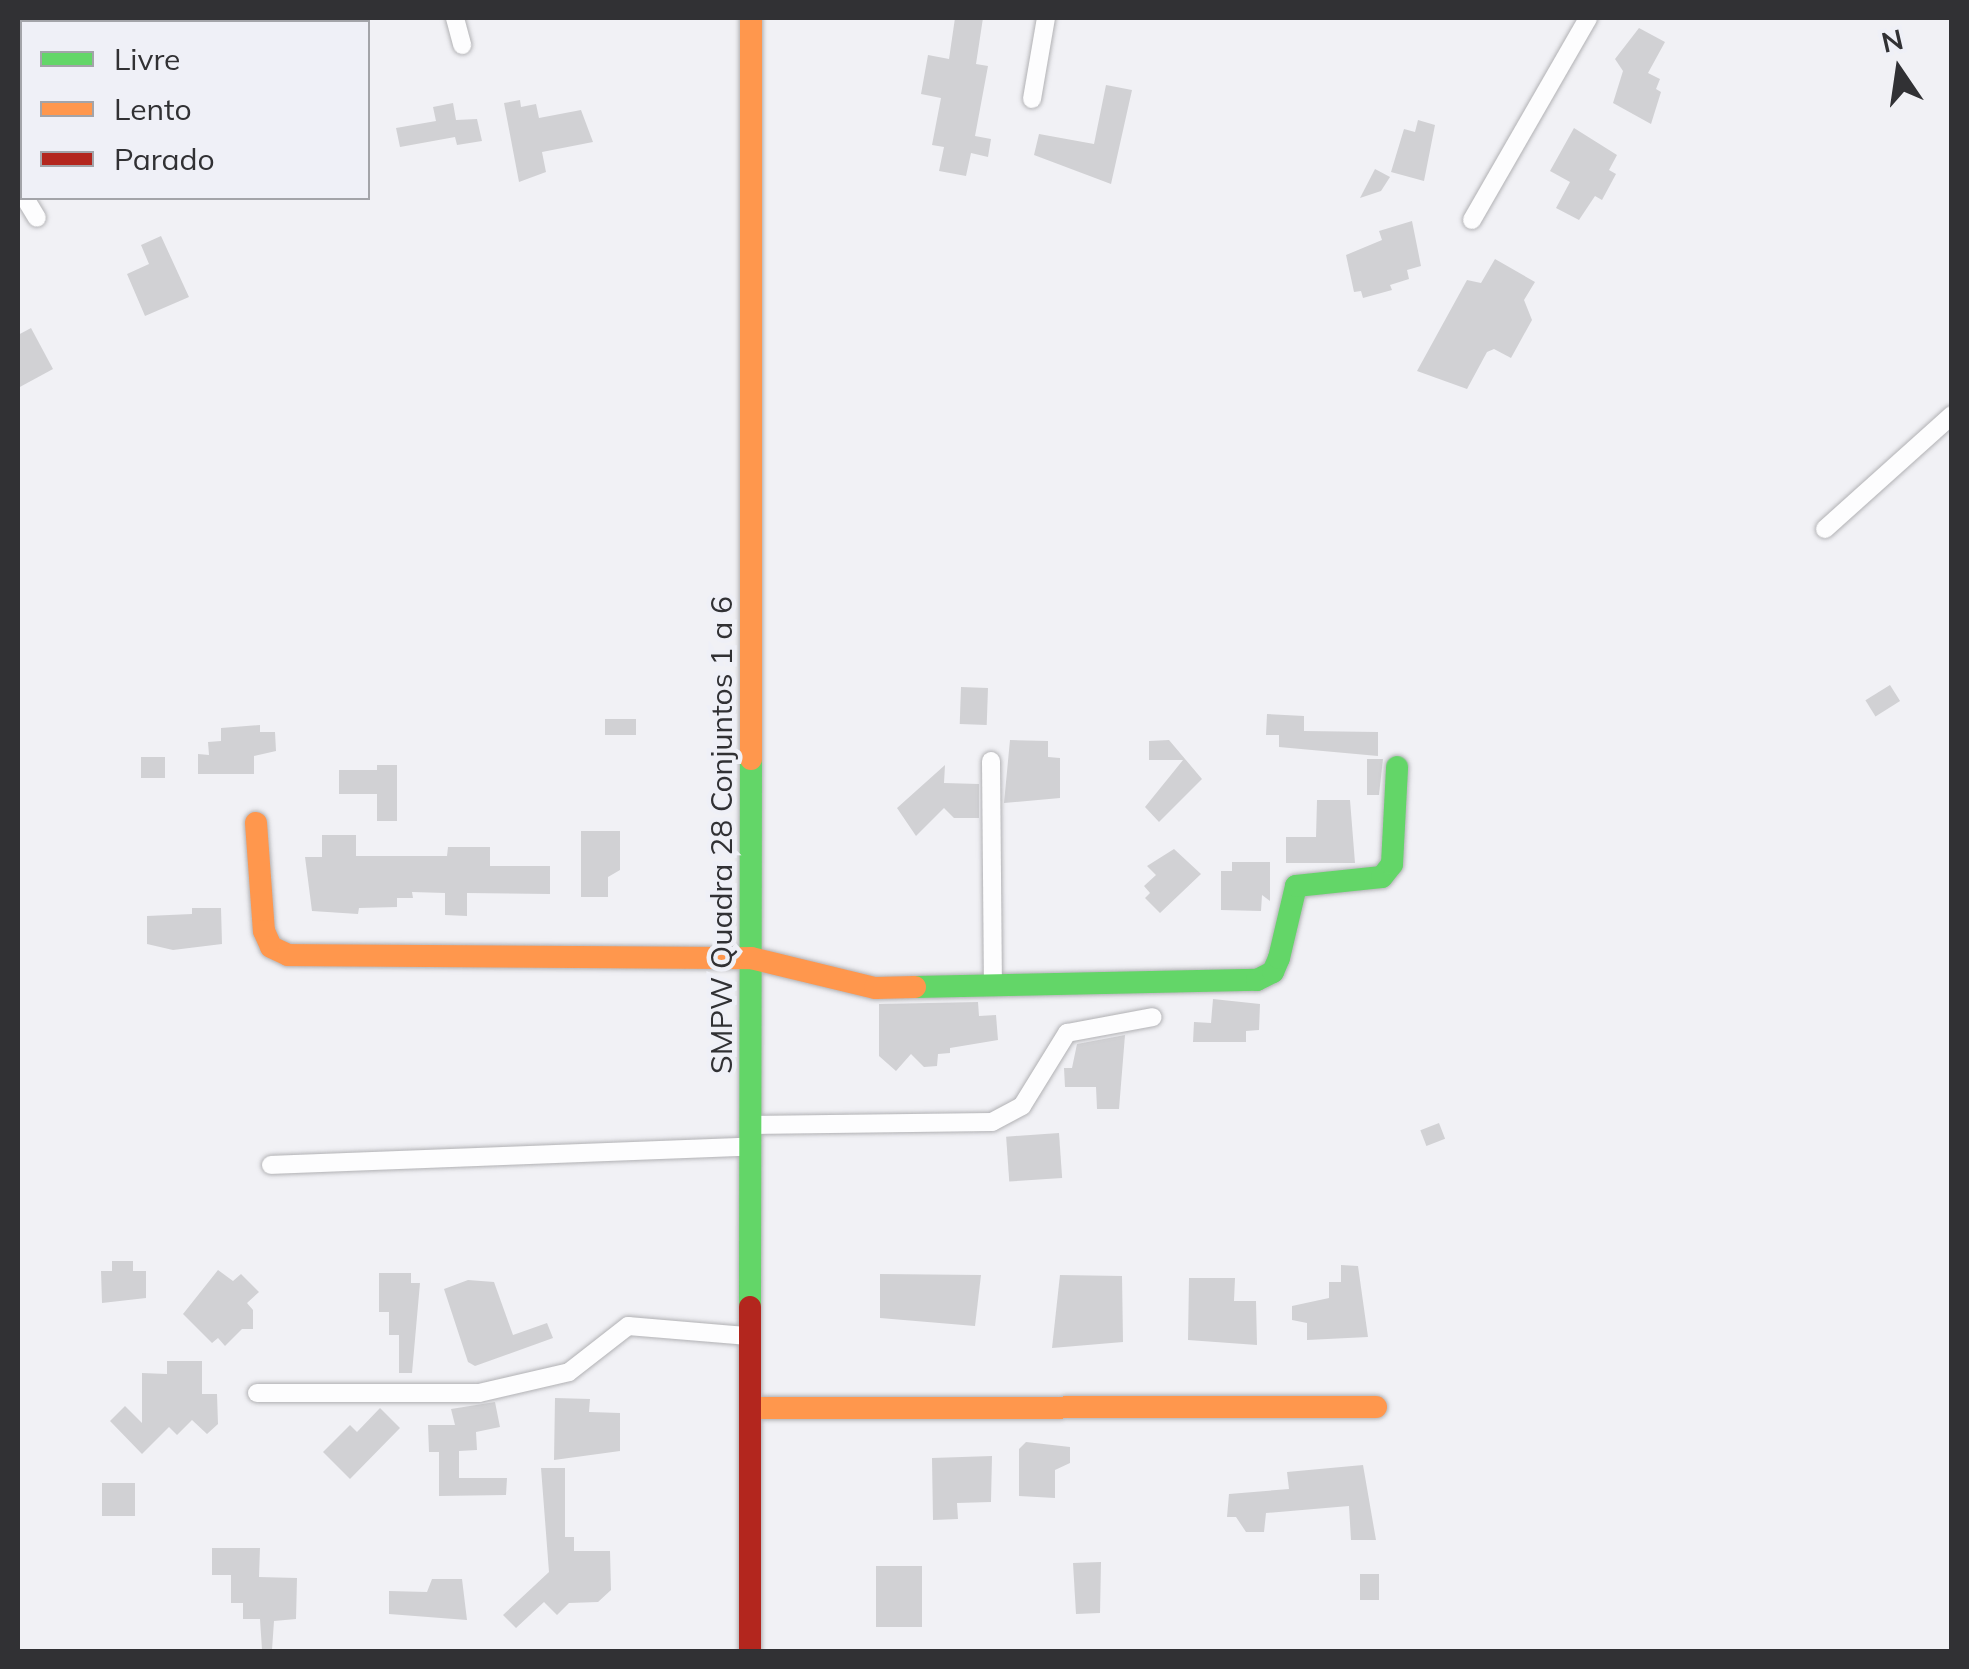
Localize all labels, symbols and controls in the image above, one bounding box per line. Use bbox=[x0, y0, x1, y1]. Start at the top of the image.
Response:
legend bbox=[20, 20, 370, 200]
north arrow bbox=[1849, 20, 1949, 120]
text: N bbox=[1878, 21, 1906, 60]
text: Livre bbox=[114, 40, 180, 78]
text: Lento bbox=[114, 90, 192, 128]
text: Parado bbox=[114, 140, 215, 178]
street label: SMPW Quadra 28 Conjuntos 1 a 6 bbox=[703, 596, 739, 1074]

